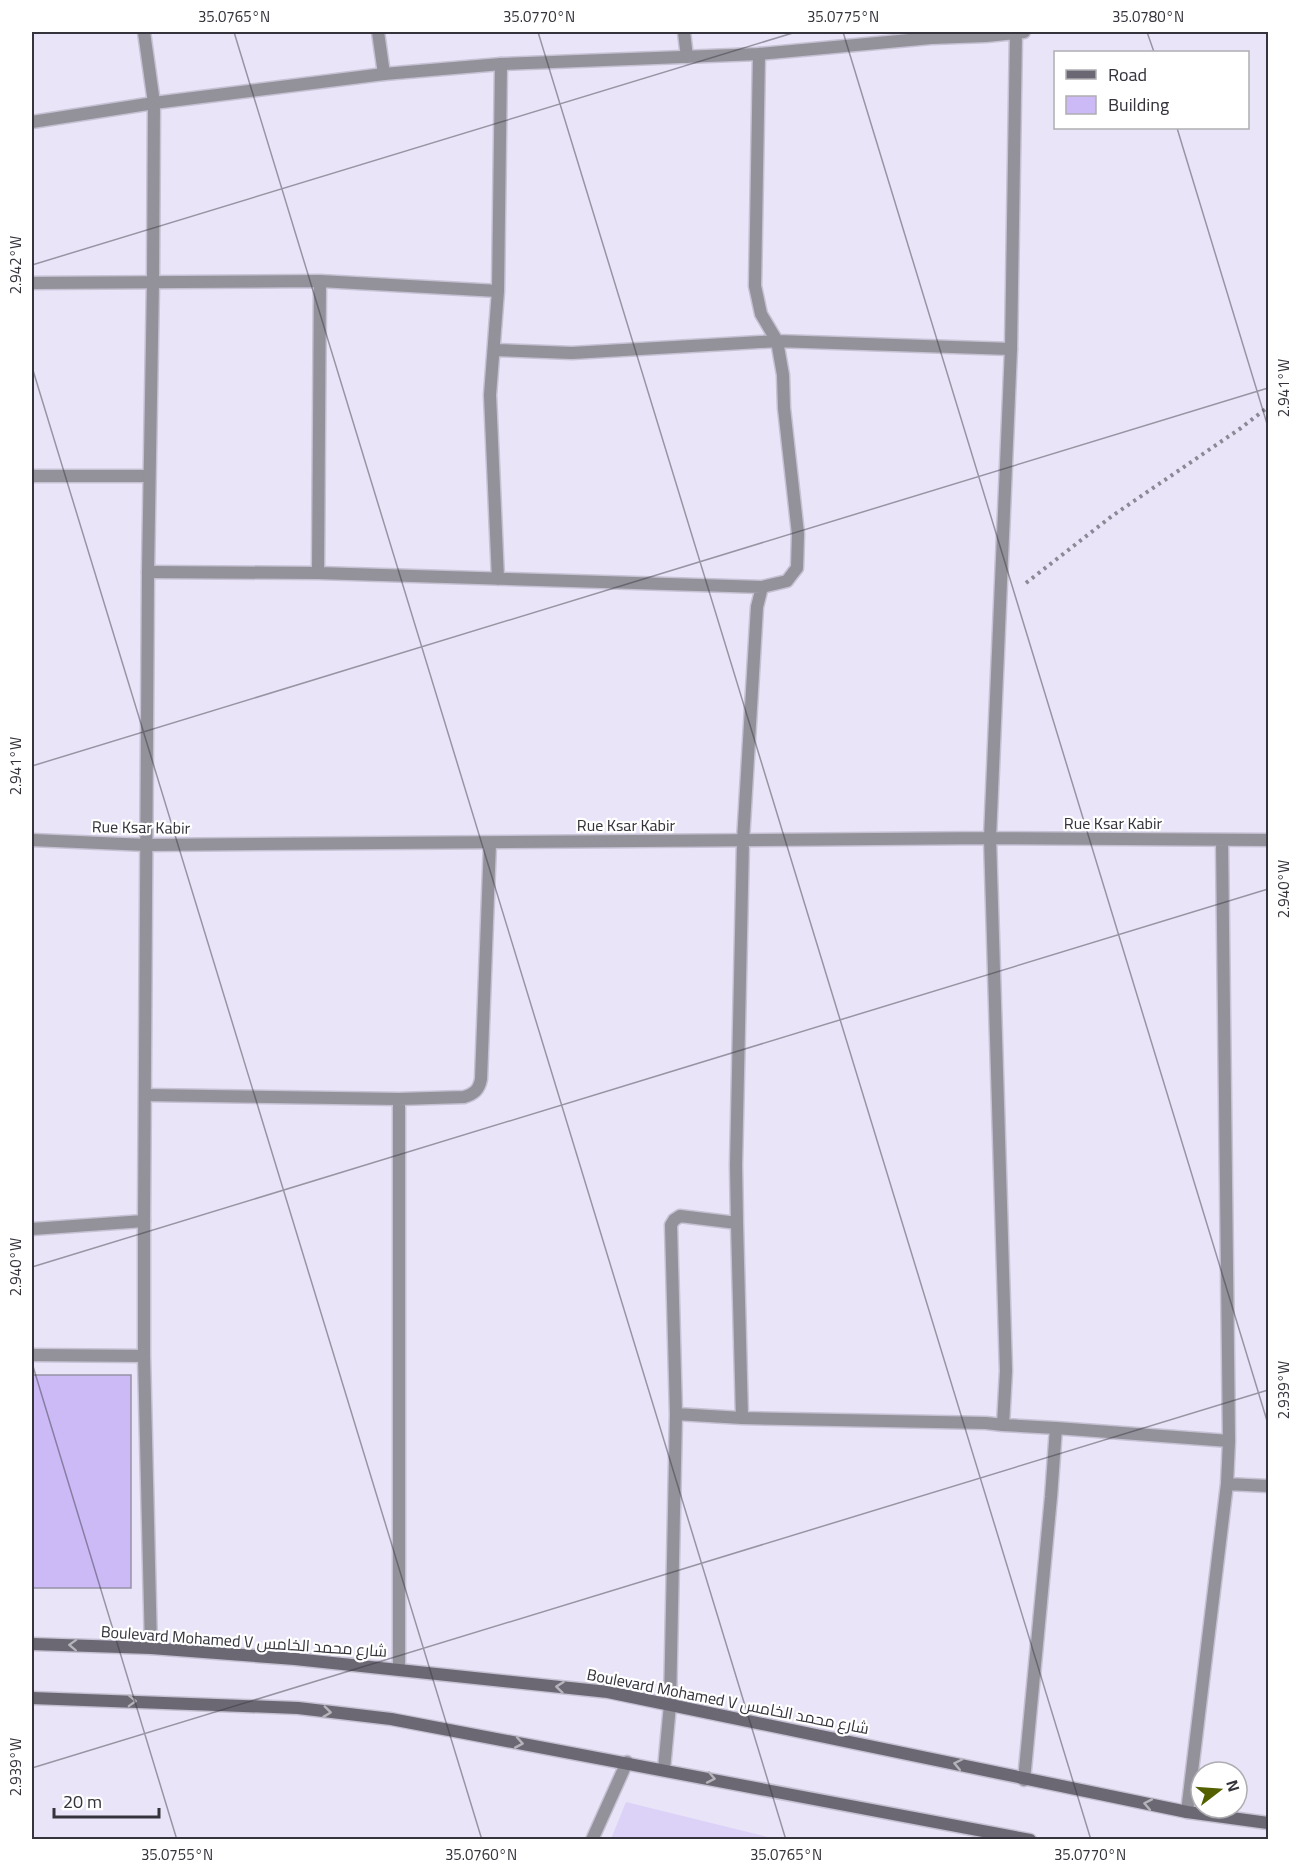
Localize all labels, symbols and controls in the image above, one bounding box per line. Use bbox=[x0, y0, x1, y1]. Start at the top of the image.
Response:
text: 35.0765°N bbox=[198, 2, 270, 31]
text: 35.0770°N bbox=[503, 2, 575, 31]
text: 35.0775°N bbox=[807, 2, 879, 31]
text: 35.0780°N bbox=[1112, 2, 1184, 31]
legend bbox=[1054, 51, 1249, 129]
text: Road bbox=[1108, 58, 1147, 91]
text: Building bbox=[1108, 88, 1169, 121]
text: 2.942°W bbox=[1, 236, 30, 294]
text: 2.941°W bbox=[1269, 359, 1298, 417]
text: 2.941°W bbox=[1, 737, 30, 795]
street label: Rue Ksar Kabir bbox=[1064, 808, 1163, 838]
street label: Rue Ksar Kabir bbox=[577, 810, 676, 840]
street label: Rue Ksar Kabir bbox=[92, 811, 191, 843]
text: 2.940°W bbox=[1269, 860, 1298, 918]
text: 2.940°W bbox=[1, 1238, 30, 1296]
text: 2.939°W bbox=[1269, 1361, 1298, 1419]
street label: Boulevard Mohamed V شارع محمد الخامس bbox=[100, 1616, 388, 1666]
one-way arrow bbox=[69, 1639, 78, 1652]
street label: Boulevard Mohamed V شارع محمد الخامس bbox=[584, 1659, 872, 1743]
one-way arrow bbox=[556, 1681, 565, 1694]
one-way arrow bbox=[127, 1695, 136, 1707]
one-way arrow bbox=[322, 1705, 331, 1717]
one-way arrow bbox=[514, 1736, 524, 1749]
text: 2.939°W bbox=[1, 1738, 30, 1796]
one-way arrow bbox=[953, 1758, 963, 1771]
north arrow bbox=[1189, 1760, 1249, 1820]
one-way arrow bbox=[705, 1771, 715, 1784]
text: N bbox=[1217, 1776, 1249, 1795]
scale bar bbox=[54, 1781, 159, 1819]
text: 20 m bbox=[63, 1785, 102, 1818]
one-way arrow bbox=[1144, 1798, 1154, 1811]
text: 35.0755°N bbox=[141, 1840, 213, 1869]
text: 35.0760°N bbox=[445, 1840, 517, 1869]
text: 35.0765°N bbox=[750, 1840, 822, 1869]
text: 35.0770°N bbox=[1054, 1840, 1126, 1869]

